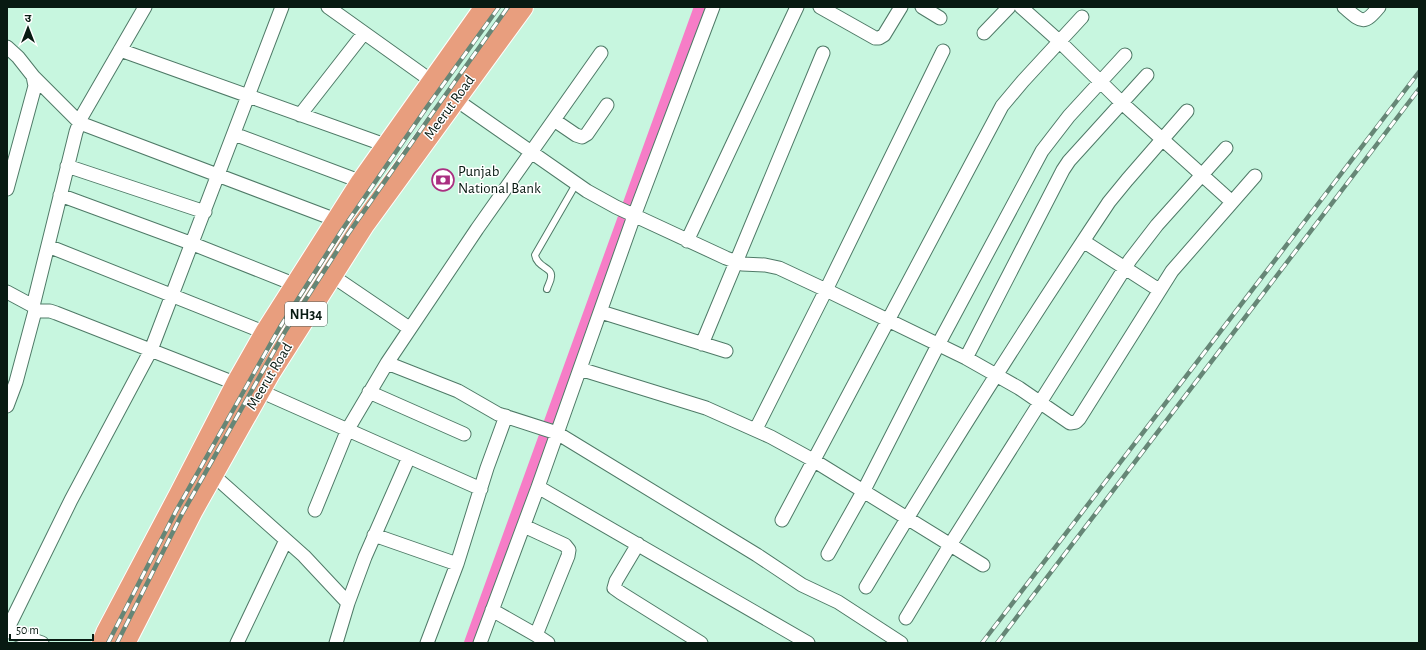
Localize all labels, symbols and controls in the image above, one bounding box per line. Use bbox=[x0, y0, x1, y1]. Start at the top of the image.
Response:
north arrow bbox=[8, 8, 48, 48]
text: उ bbox=[25, 13, 32, 24]
street label: Meerut Road bbox=[421, 72, 478, 142]
place label: Punjab National Bank bbox=[458, 164, 541, 196]
bank icon: Punjab National Bank bbox=[430, 167, 456, 193]
road number: NH34 bbox=[285, 302, 327, 326]
street label: Meerut Road bbox=[244, 340, 295, 412]
scale bar bbox=[10, 616, 93, 642]
text: 50 m bbox=[16, 624, 39, 636]

